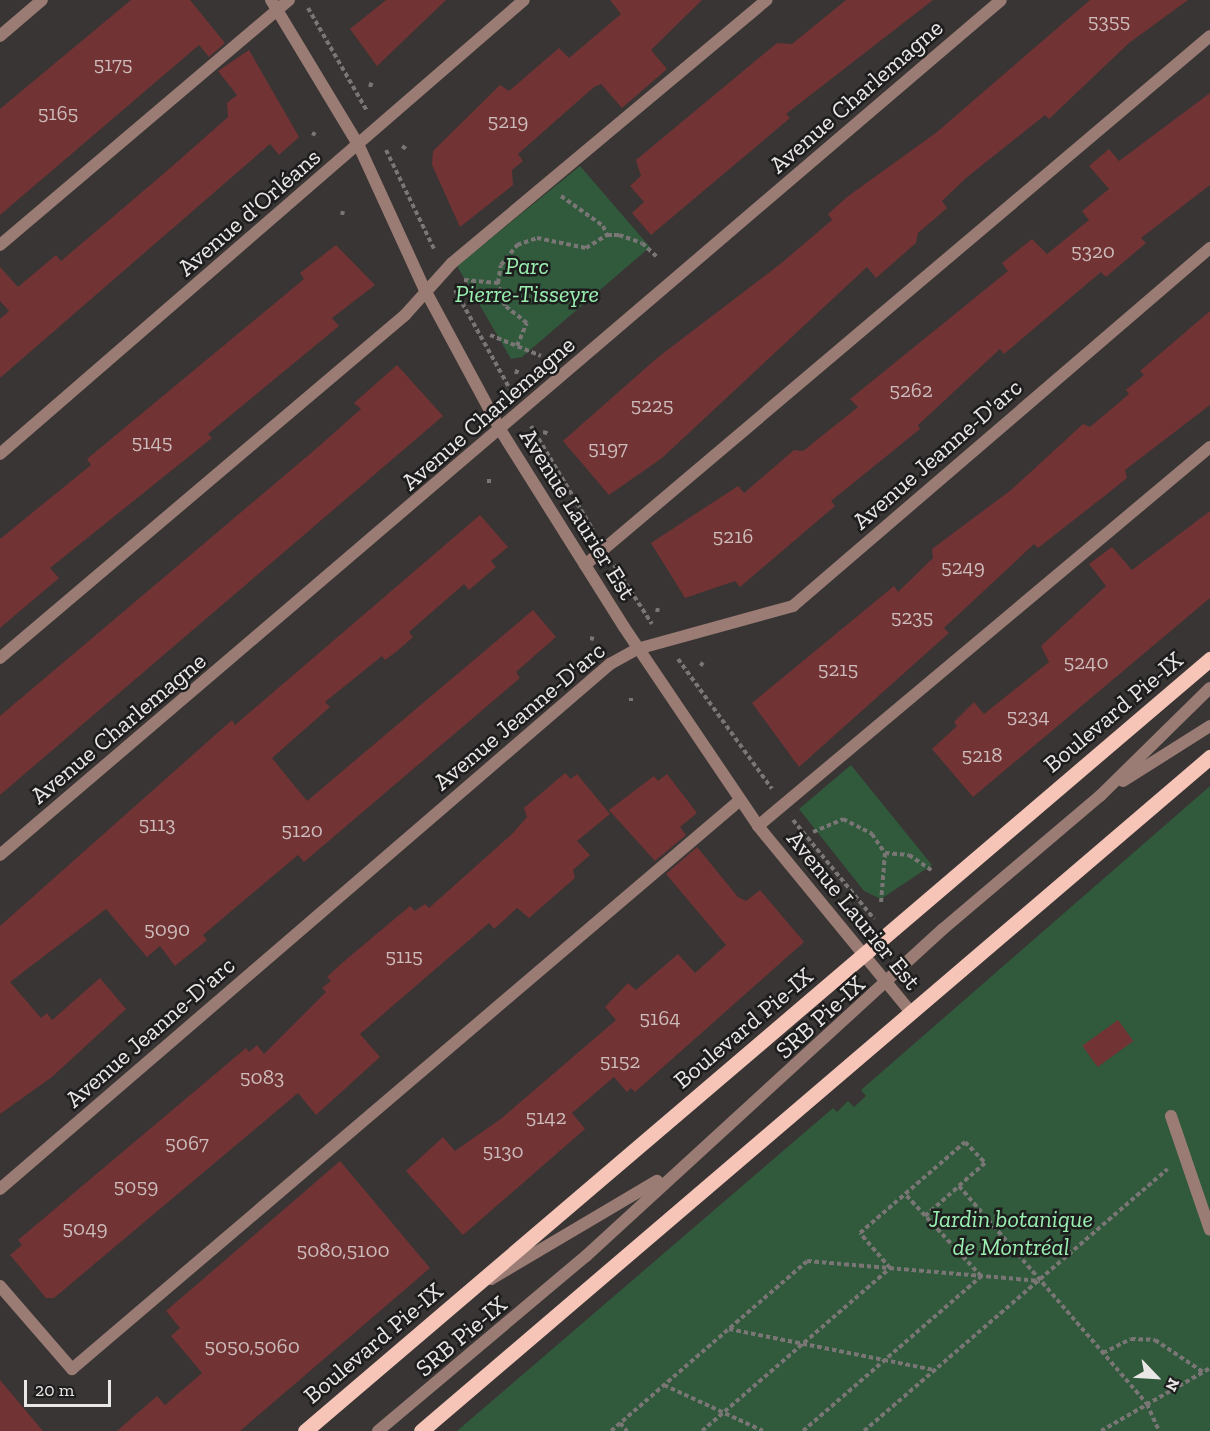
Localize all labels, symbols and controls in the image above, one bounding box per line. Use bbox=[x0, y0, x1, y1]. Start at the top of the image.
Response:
house number: 5355 bbox=[1088, 8, 1130, 34]
street label: Avenue Charlemagne bbox=[764, 13, 948, 179]
house number: 5175 bbox=[93, 51, 133, 77]
house number: 5165 bbox=[38, 100, 78, 126]
house number: 5219 bbox=[488, 108, 528, 134]
street label: Avenue d'Orléans bbox=[172, 142, 326, 282]
house number: 5320 bbox=[1071, 238, 1115, 264]
park label: Parc Pierre-Tisseyre bbox=[455, 252, 599, 308]
street label: Avenue Charlemagne bbox=[396, 330, 580, 496]
street label: Avenue Jeanne-D'arc bbox=[846, 372, 1028, 536]
house number: 5262 bbox=[889, 377, 933, 403]
house number: 5225 bbox=[630, 392, 674, 418]
street label: Avenue Laurier Est bbox=[514, 423, 642, 605]
house number: 5145 bbox=[132, 429, 172, 455]
house number: 5197 bbox=[588, 435, 628, 461]
house number: 5216 bbox=[713, 523, 753, 549]
house number: 5249 bbox=[941, 554, 985, 580]
house number: 5235 bbox=[891, 604, 933, 630]
street label: Avenue Jeanne-D'arc bbox=[427, 636, 611, 796]
street label: Avenue Charlemagne bbox=[24, 646, 212, 810]
street label: Boulevard Pie-IX bbox=[1038, 646, 1188, 778]
house number: 5240 bbox=[1064, 649, 1108, 675]
house number: 5215 bbox=[818, 656, 858, 682]
house number: 5234 bbox=[1006, 703, 1050, 729]
house number: 5218 bbox=[962, 742, 1002, 768]
house number: 5113 bbox=[138, 811, 176, 837]
house number: 5120 bbox=[281, 817, 323, 843]
street label: Avenue Laurier Est bbox=[781, 824, 927, 996]
house number: 5090 bbox=[144, 916, 190, 942]
house number: 5115 bbox=[385, 943, 423, 969]
street label: Avenue Jeanne-D'arc bbox=[59, 950, 241, 1114]
street label: Boulevard Pie-IX bbox=[668, 962, 818, 1094]
street label: SRB Pie-IX bbox=[770, 970, 870, 1064]
house number: 5164 bbox=[639, 1005, 681, 1031]
house number: 5152 bbox=[600, 1048, 640, 1074]
house number: 5083 bbox=[240, 1064, 284, 1090]
house number: 5142 bbox=[526, 1104, 566, 1130]
house number: 5067 bbox=[165, 1130, 209, 1156]
house number: 5130 bbox=[482, 1138, 524, 1164]
house number: 5059 bbox=[114, 1173, 158, 1199]
park label: Jardin botanique de Montréal bbox=[929, 1205, 1093, 1261]
house number: 5049 bbox=[62, 1215, 108, 1241]
house number: 5080,5100 bbox=[296, 1237, 390, 1263]
street label: Boulevard Pie-IX bbox=[298, 1277, 448, 1409]
street label: SRB Pie-IX bbox=[410, 1290, 512, 1382]
house number: 5050,5060 bbox=[204, 1333, 300, 1359]
north arrow bbox=[1126, 1347, 1186, 1407]
scale bar bbox=[27, 1368, 114, 1406]
text: N bbox=[1162, 1375, 1184, 1394]
text: 20 m bbox=[35, 1379, 74, 1401]

